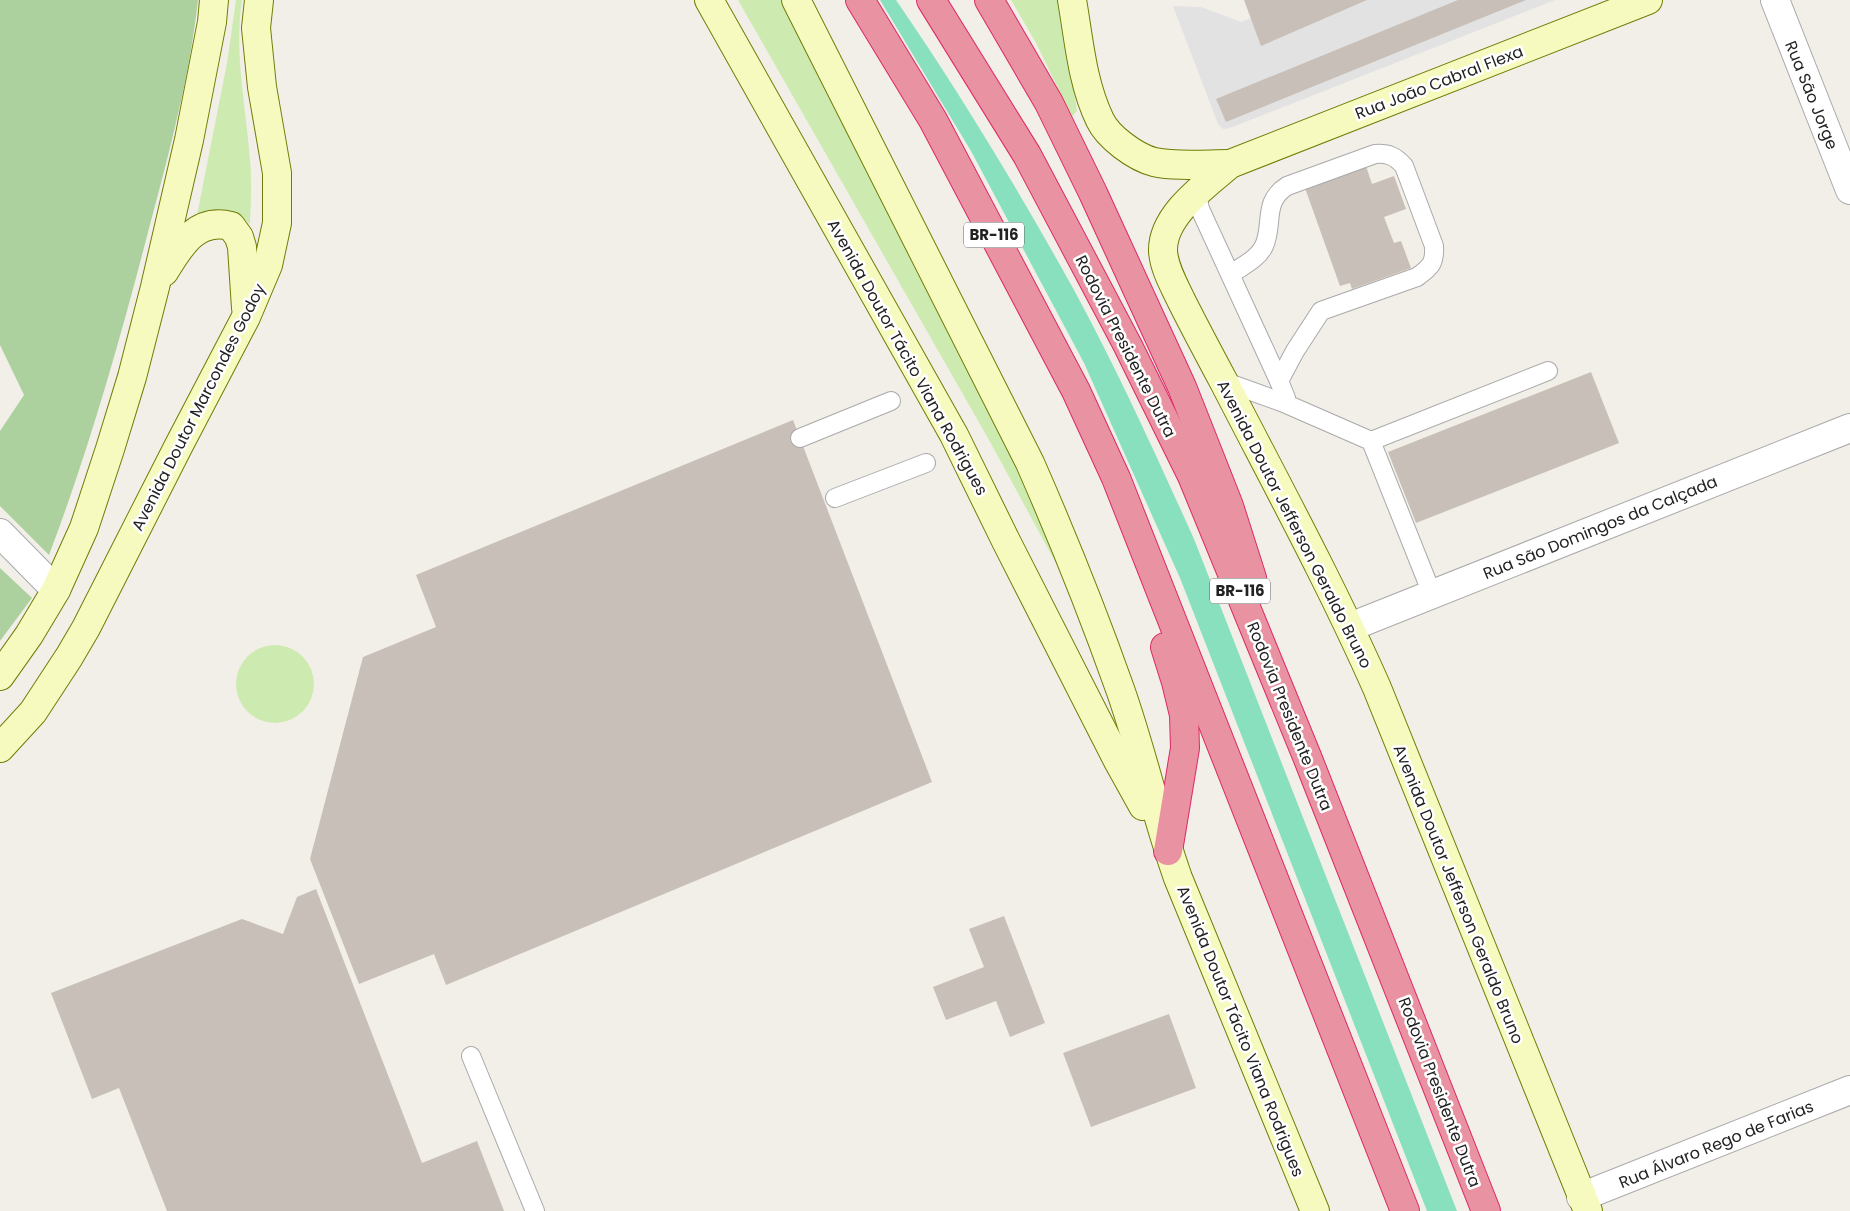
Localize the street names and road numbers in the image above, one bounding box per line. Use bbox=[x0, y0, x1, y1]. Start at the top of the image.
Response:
street label: Rua São Jorge bbox=[1779, 37, 1844, 153]
street label: Rua João Cabral Flexa bbox=[1352, 40, 1527, 125]
street label: Avenida Doutor Tácito Viana Rodrigues bbox=[822, 215, 993, 499]
road number: BR-116 bbox=[964, 222, 1024, 248]
street label: Rodovia Presidente Dutra bbox=[1070, 251, 1182, 441]
street label: Avenida Doutor Marcondes Godoy bbox=[126, 280, 271, 535]
street label: Avenida Doutor Jefferson Geraldo Bruno bbox=[1212, 376, 1378, 672]
street label: Rua São Domingos da Calçada bbox=[1480, 470, 1721, 585]
road number: BR-116 bbox=[1210, 578, 1270, 604]
street label: Rodovia Presidente Dutra bbox=[1241, 618, 1338, 814]
street label: Avenida Doutor Jefferson Geraldo Bruno bbox=[1388, 741, 1529, 1047]
street label: Avenida Doutor Tácito Viana Rodrigues bbox=[1171, 882, 1310, 1180]
street label: Rodovia Presidente Dutra bbox=[1393, 994, 1486, 1190]
street label: Rua Álvaro Rego de Farias bbox=[1615, 1095, 1817, 1194]

